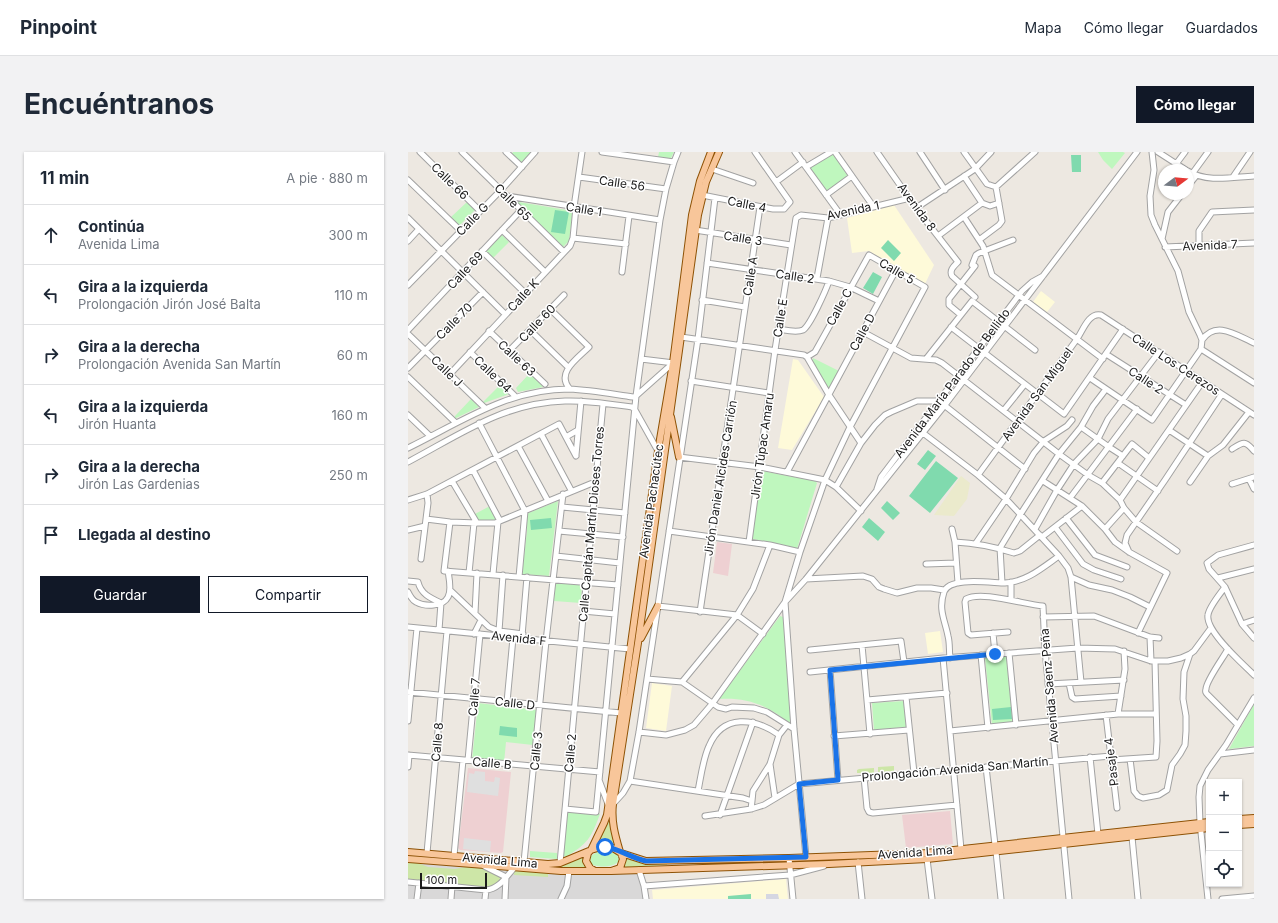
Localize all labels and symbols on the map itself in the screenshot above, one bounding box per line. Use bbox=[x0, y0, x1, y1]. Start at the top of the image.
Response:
street label: Calle 66 bbox=[428, 159, 472, 203]
north arrow bbox=[1158, 164, 1194, 200]
street label: Calle 56 bbox=[598, 172, 646, 194]
street label: Calle 65 bbox=[491, 180, 535, 224]
street label: Avenida 8 bbox=[895, 180, 939, 234]
street label: Calle 4 bbox=[726, 193, 768, 215]
street label: Avenida 1 bbox=[825, 197, 881, 223]
street label: Calle G bbox=[452, 199, 492, 239]
street label: Calle 1 bbox=[565, 199, 603, 219]
street label: Calle 3 bbox=[723, 228, 763, 248]
street label: Avenida 7 bbox=[1182, 237, 1238, 253]
street label: Calle 69 bbox=[444, 248, 486, 292]
street label: Calle A bbox=[739, 255, 761, 297]
street label: Calle 5 bbox=[876, 255, 918, 287]
street label: Calle 2 bbox=[775, 266, 815, 286]
street label: Calle K bbox=[504, 275, 542, 315]
street label: Calle C bbox=[823, 285, 855, 328]
street label: Calle E bbox=[770, 298, 790, 338]
street label: Calle 70 bbox=[432, 299, 476, 343]
street label: Calle 60 bbox=[515, 301, 559, 345]
street label: Avenida María Parado de Bellido bbox=[891, 305, 1013, 461]
street label: Calle D bbox=[846, 311, 878, 353]
street label: Calle Los Cerezos bbox=[1129, 330, 1223, 398]
street label: Calle 63 bbox=[495, 337, 539, 379]
street label: Avenida San Miguel bbox=[998, 345, 1076, 443]
street label: Calle J bbox=[428, 352, 466, 390]
street label: Calle 64 bbox=[471, 352, 515, 396]
street label: Calle 2 bbox=[1126, 363, 1166, 397]
street label: Jirón Túpac Amaru bbox=[747, 392, 777, 500]
street label: Jirón Daniel Alcides Carrión bbox=[700, 399, 740, 557]
street label: Calle Capitán Martín Dioses Torres bbox=[575, 426, 607, 622]
street label: Avenida Pachacútec bbox=[636, 443, 666, 559]
street label: Avenida F bbox=[491, 628, 547, 648]
street label: Avenida Saenz Peña bbox=[1037, 628, 1061, 744]
route end bbox=[986, 645, 1004, 663]
street label: Calle 7 bbox=[465, 677, 483, 717]
street label: Calle D bbox=[494, 693, 536, 713]
street label: Calle 8 bbox=[428, 722, 446, 762]
street label: Calle 3 bbox=[526, 731, 546, 771]
street label: Calle 2 bbox=[561, 733, 579, 773]
street label: Pasaje 4 bbox=[1101, 737, 1121, 787]
street label: Prolongación Avenida San Martín bbox=[861, 753, 1049, 785]
street label: Calle B bbox=[472, 754, 512, 772]
route start bbox=[596, 838, 614, 856]
street label: Avenida Lima bbox=[877, 842, 953, 862]
street label: Avenida Lima bbox=[462, 849, 538, 871]
scale bar bbox=[420, 871, 487, 890]

